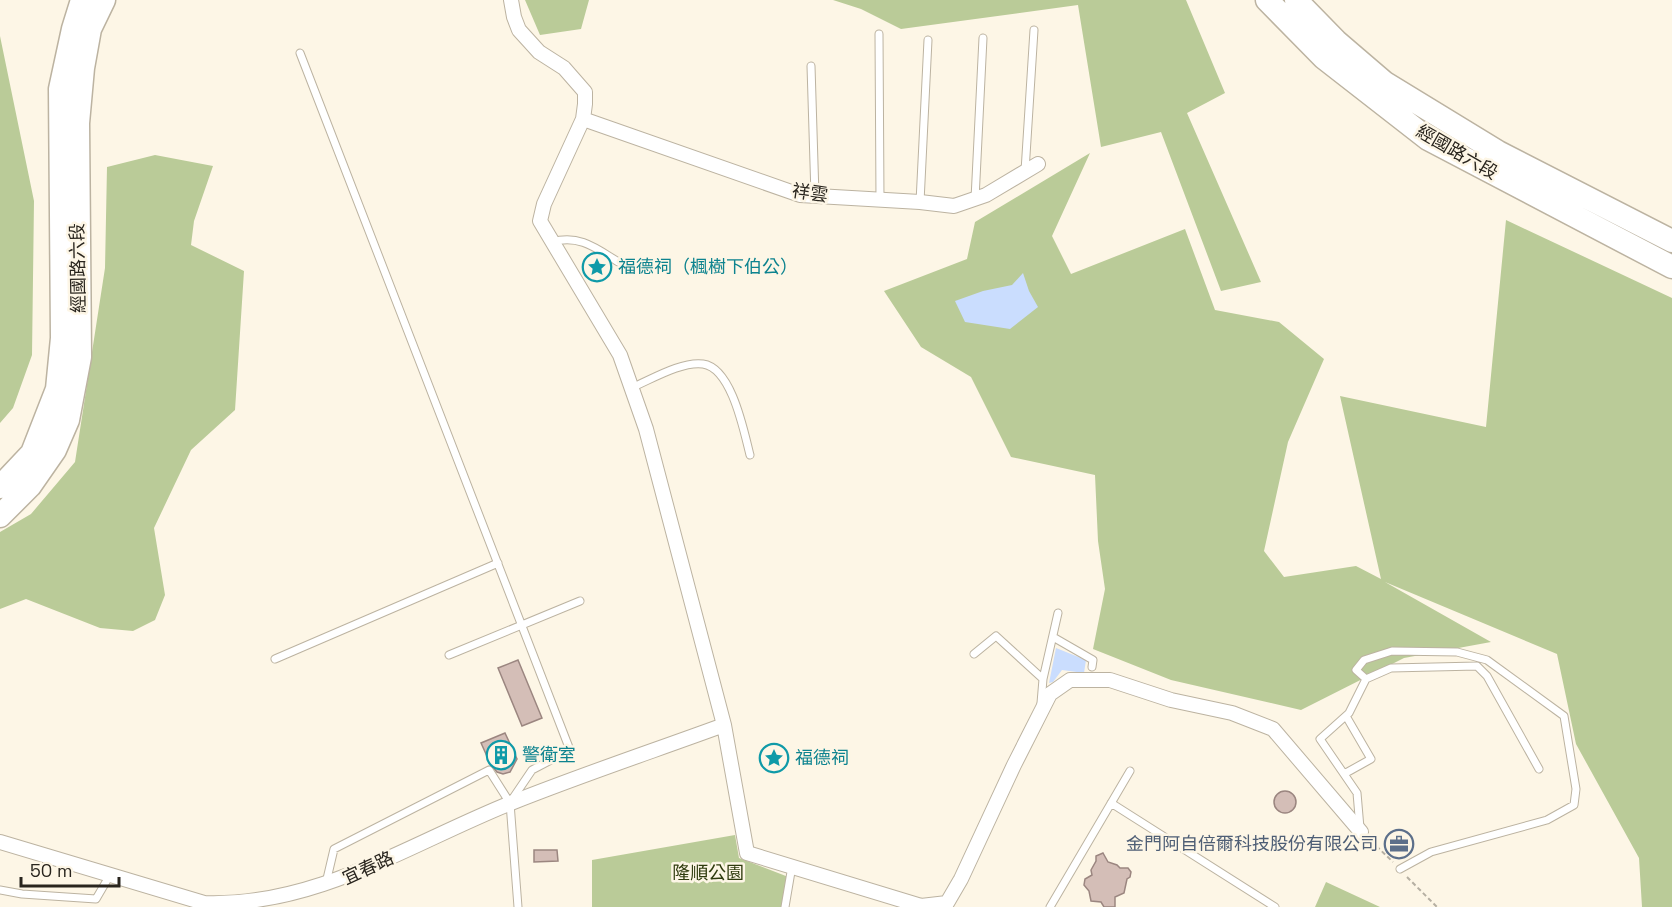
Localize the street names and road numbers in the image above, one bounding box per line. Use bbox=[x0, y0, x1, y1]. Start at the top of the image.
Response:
street label: 經國路六段 bbox=[1413, 119, 1502, 184]
street label: 祥雲 bbox=[791, 179, 829, 206]
street label: 經國路六段 bbox=[65, 223, 90, 313]
street label: 宜春路 bbox=[338, 846, 397, 889]

